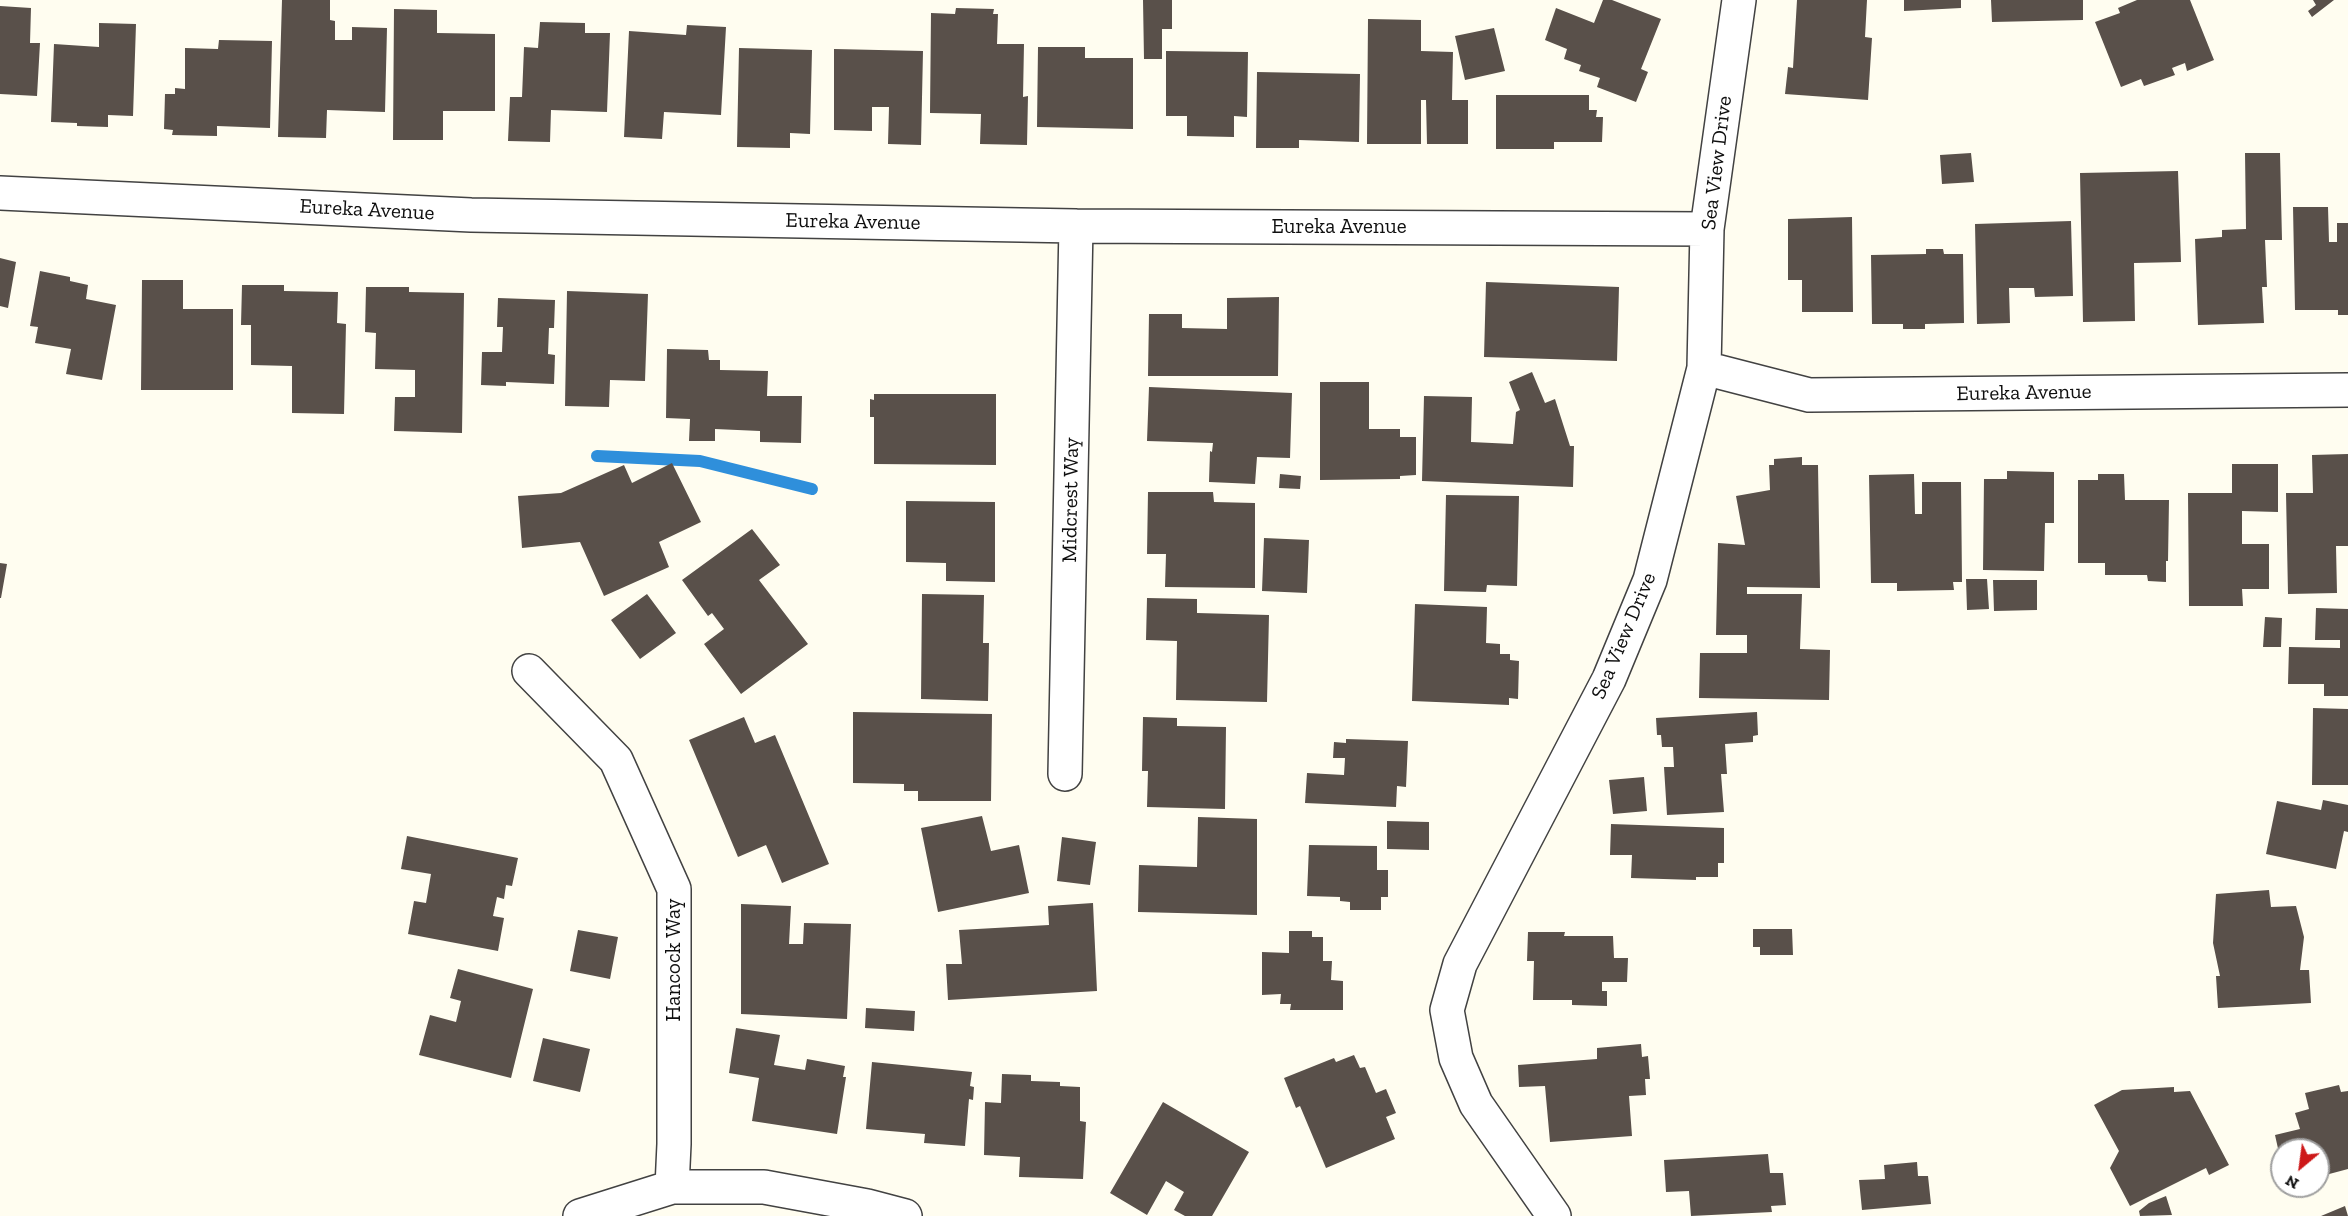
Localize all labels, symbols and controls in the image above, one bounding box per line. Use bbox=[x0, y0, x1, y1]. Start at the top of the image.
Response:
street label: Sea View Drive bbox=[1696, 94, 1738, 232]
street label: Eureka Avenue bbox=[299, 194, 435, 226]
street label: Eureka Avenue bbox=[785, 208, 921, 236]
street label: Eureka Avenue bbox=[1271, 214, 1407, 240]
street label: Eureka Avenue bbox=[1956, 379, 2092, 407]
street label: Midcrest Way bbox=[1057, 437, 1085, 563]
street label: Sea View Drive bbox=[1586, 569, 1662, 703]
street label: Hancock Way bbox=[661, 899, 687, 1021]
north arrow bbox=[2270, 1138, 2330, 1198]
text: N bbox=[2282, 1171, 2302, 1194]

